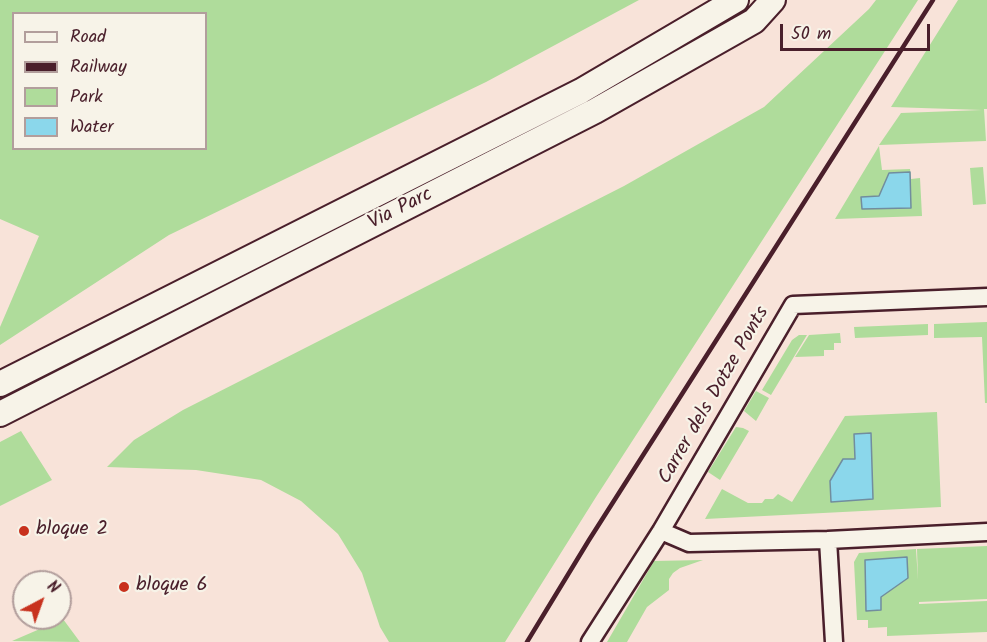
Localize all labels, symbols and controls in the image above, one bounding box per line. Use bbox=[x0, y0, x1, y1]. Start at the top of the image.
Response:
legend bbox=[12, 12, 207, 150]
scale bar bbox=[783, 12, 933, 50]
text: 50 m bbox=[791, 20, 831, 49]
text: Road bbox=[70, 23, 106, 52]
text: Railway bbox=[70, 53, 127, 82]
text: Park bbox=[70, 83, 103, 112]
text: Water bbox=[70, 113, 114, 142]
street label: Via Parc bbox=[365, 184, 437, 236]
street label: Carrer dels Dotze Ponts bbox=[654, 303, 776, 489]
place label: bloque 2 bbox=[36, 519, 108, 543]
marker: bloque 2 bbox=[17, 524, 31, 538]
north arrow bbox=[12, 570, 72, 630]
text: N bbox=[41, 575, 65, 600]
place label: bloque 6 bbox=[136, 575, 208, 599]
marker: bloque 6 bbox=[117, 580, 131, 594]

